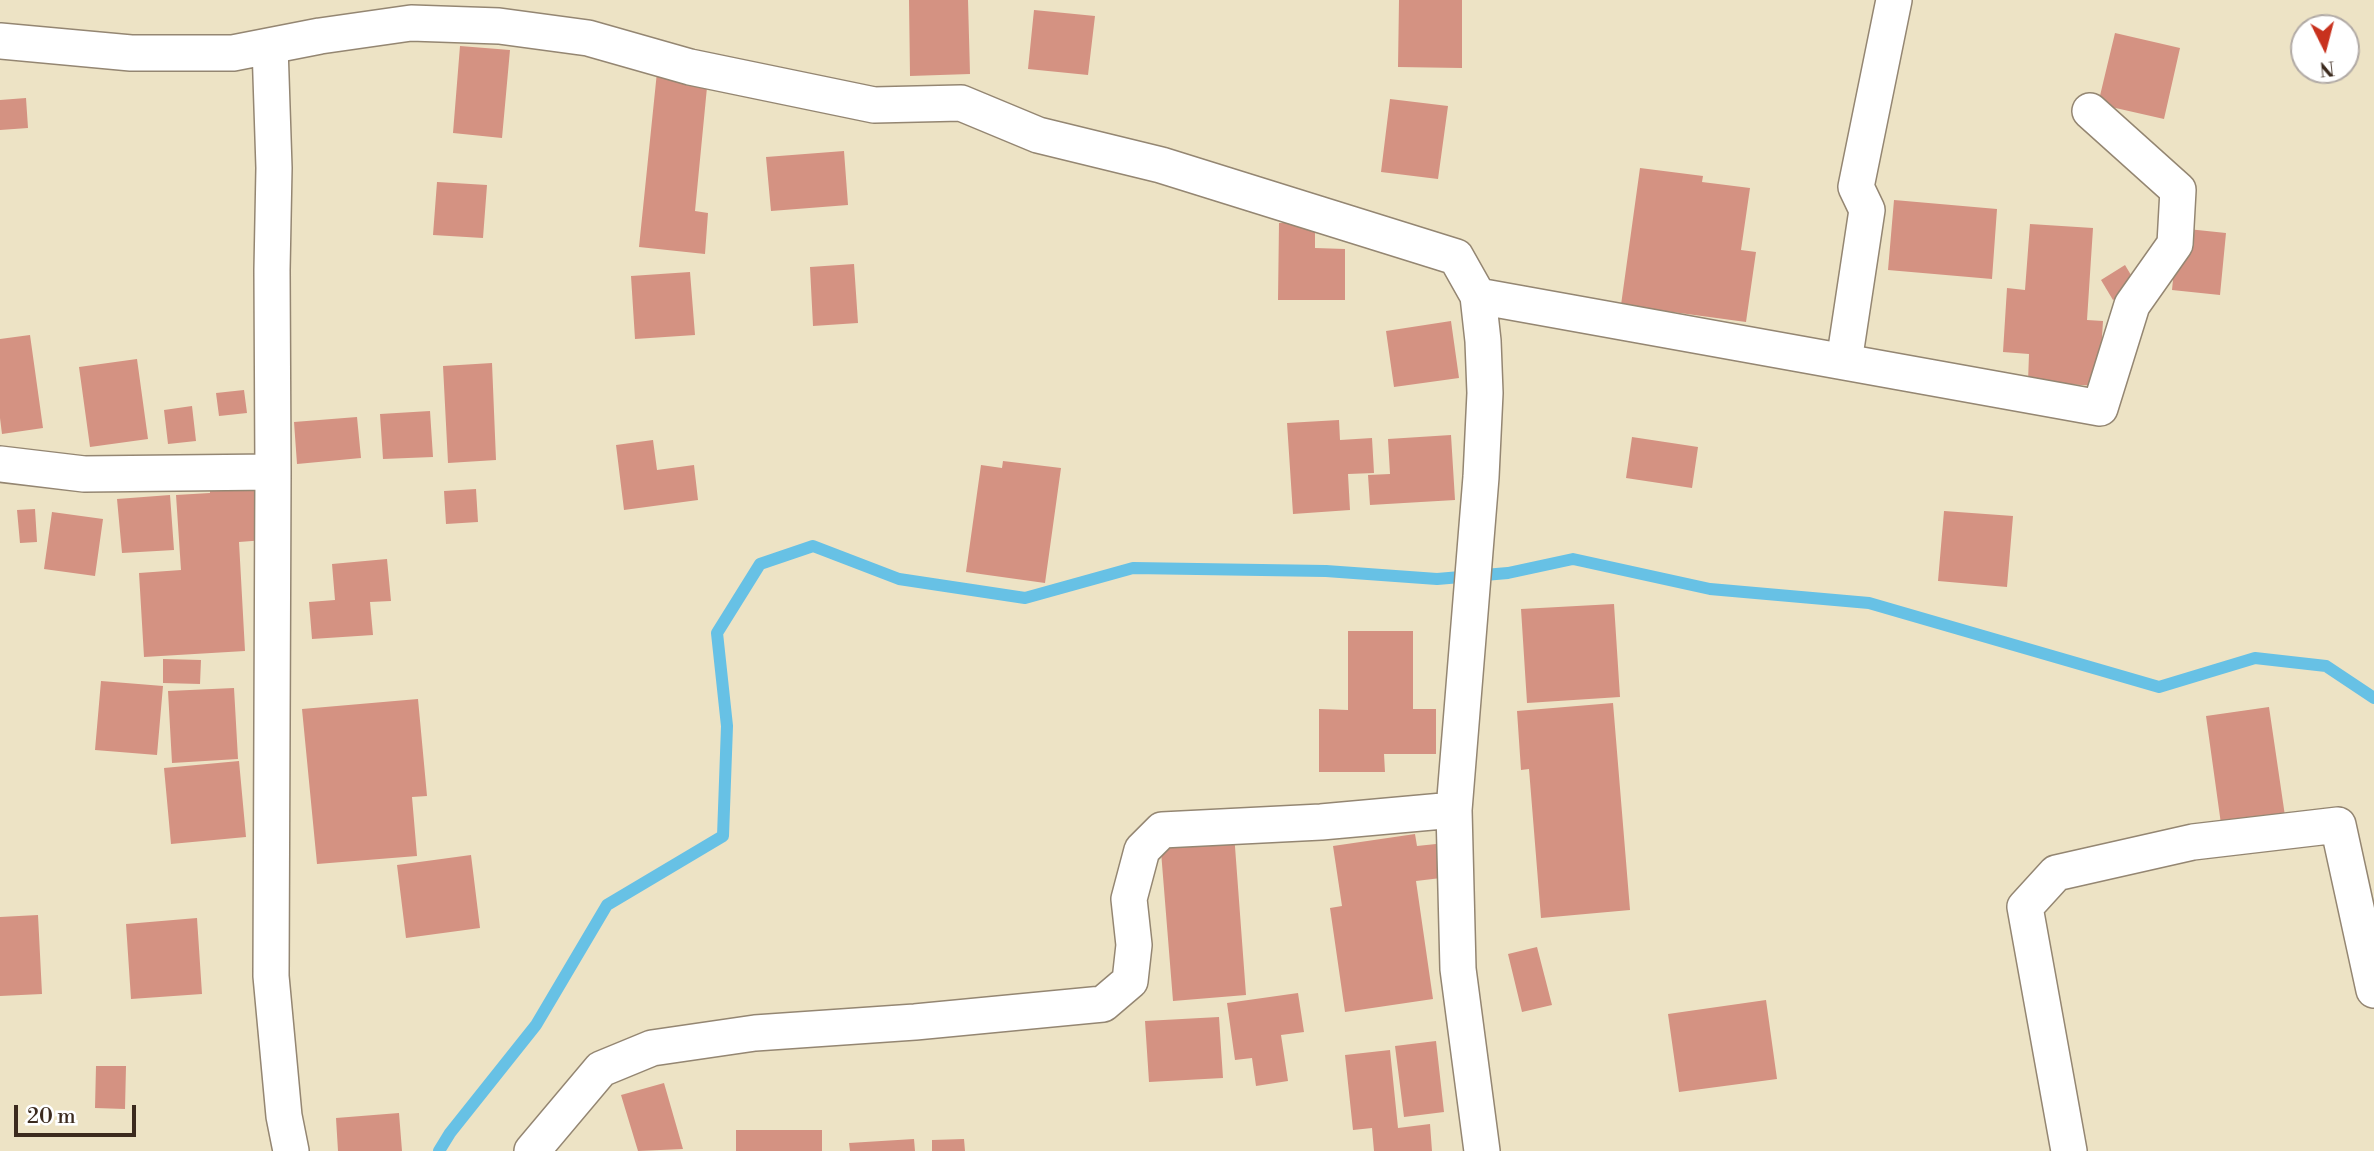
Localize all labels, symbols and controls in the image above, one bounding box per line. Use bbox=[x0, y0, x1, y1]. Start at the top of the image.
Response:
north arrow bbox=[2290, 14, 2360, 84]
text: N bbox=[2318, 55, 2336, 81]
scale bar bbox=[18, 1092, 140, 1136]
text: 20 m bbox=[27, 1104, 76, 1130]

